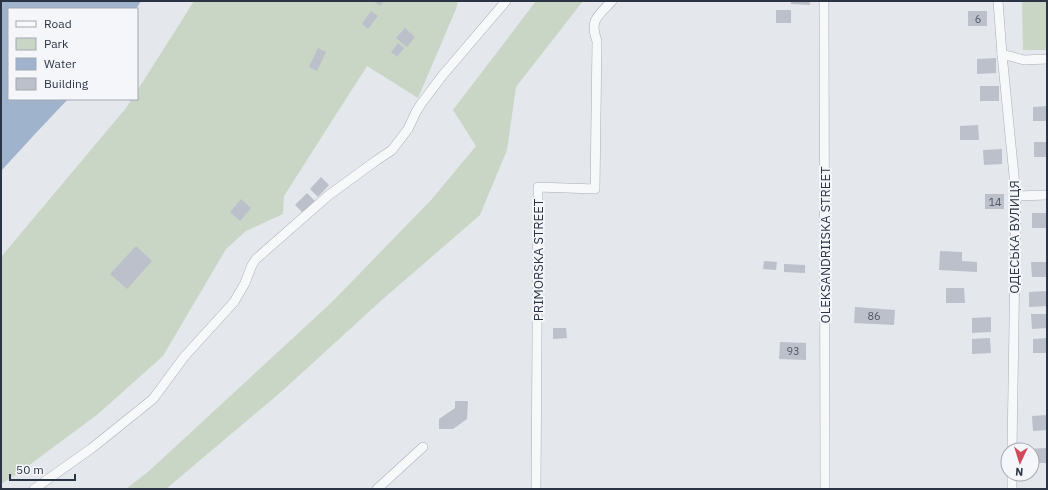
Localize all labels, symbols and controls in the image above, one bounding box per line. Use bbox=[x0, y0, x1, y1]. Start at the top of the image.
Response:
legend bbox=[8, 8, 138, 100]
house number: 6 bbox=[975, 12, 981, 26]
text: Road bbox=[44, 16, 72, 31]
text: Park bbox=[44, 36, 69, 51]
text: Water bbox=[44, 56, 77, 71]
text: Building bbox=[44, 76, 89, 91]
street label: OLEKSANDRIISKA STREET bbox=[817, 166, 834, 323]
street label: ОДЕСЬКА ВУЛИЦЯ bbox=[1006, 180, 1023, 294]
house number: 14 bbox=[988, 195, 1002, 209]
street label: PRIMORSKA STREET bbox=[530, 198, 547, 321]
house number: 86 bbox=[867, 309, 881, 323]
house number: 93 bbox=[786, 344, 800, 358]
north arrow bbox=[1000, 442, 1040, 482]
scale bar bbox=[10, 456, 75, 482]
text: 50 m bbox=[16, 462, 44, 477]
text: N bbox=[1015, 465, 1024, 479]

